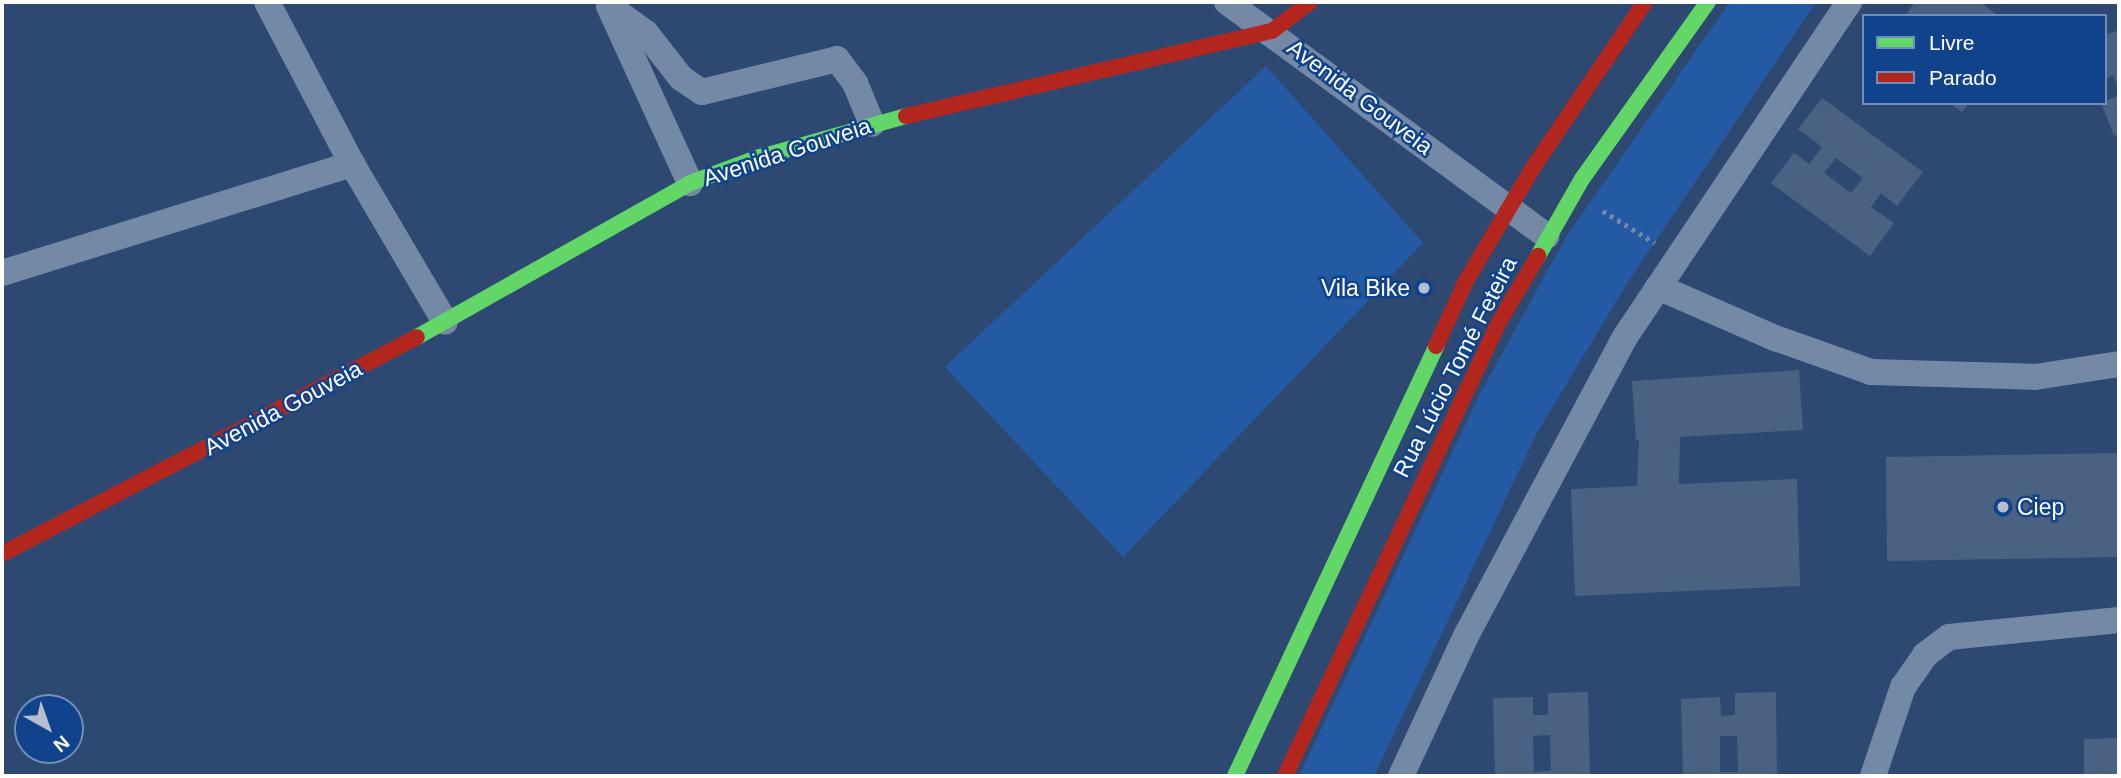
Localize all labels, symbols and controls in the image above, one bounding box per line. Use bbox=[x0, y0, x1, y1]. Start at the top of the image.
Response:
legend bbox=[1862, 14, 2107, 105]
text: Livre bbox=[1929, 31, 1975, 54]
street label: Avenida Gouveia bbox=[1282, 33, 1438, 161]
text: Parado bbox=[1929, 66, 1997, 89]
street label: Avenida Gouveia bbox=[700, 112, 874, 192]
street label: Rua Lúcio Tomé Feteira bbox=[1387, 252, 1523, 482]
place label: Vila Bike bbox=[1321, 274, 1410, 302]
marker: Vila Bike bbox=[1416, 280, 1432, 296]
street label: Avenida Gouveia bbox=[199, 355, 367, 461]
place label: Ciep bbox=[2017, 493, 2064, 521]
marker: Ciep bbox=[1995, 499, 2011, 515]
north arrow bbox=[14, 694, 84, 764]
text: N bbox=[50, 731, 74, 756]

